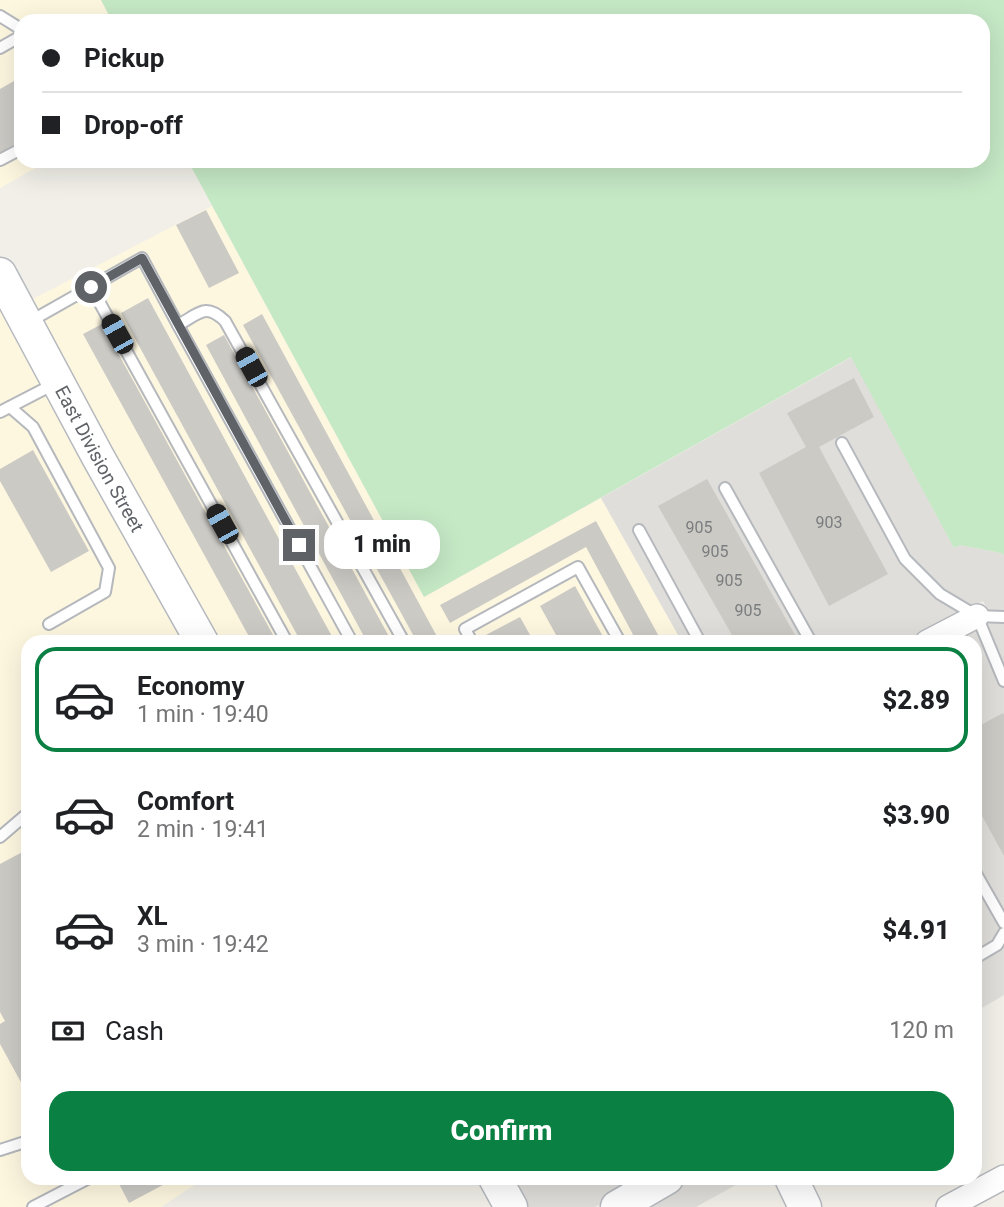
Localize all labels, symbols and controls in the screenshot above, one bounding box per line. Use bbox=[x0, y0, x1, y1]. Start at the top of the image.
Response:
text: Pickup bbox=[84, 43, 164, 73]
text: Drop-off bbox=[84, 110, 183, 140]
route start bbox=[75, 271, 107, 303]
car bbox=[98, 311, 137, 357]
car bbox=[232, 344, 271, 390]
street label: East Division Street bbox=[50, 382, 149, 536]
car bbox=[203, 501, 242, 547]
house number: 903 bbox=[816, 513, 842, 532]
house number: 905 bbox=[686, 518, 712, 537]
callout: 1 min bbox=[324, 520, 439, 570]
route end bbox=[283, 529, 315, 561]
text: 1 min bbox=[353, 531, 411, 558]
house number: 905 bbox=[702, 542, 728, 561]
house number: 905 bbox=[716, 571, 742, 590]
house number: 905 bbox=[735, 601, 761, 620]
icon: car bbox=[53, 668, 116, 731]
text: Economy bbox=[137, 671, 244, 701]
text: $2.89 bbox=[882, 685, 950, 715]
text: 1 min · 19:40 bbox=[137, 701, 269, 728]
icon: car bbox=[53, 783, 116, 846]
text: Comfort bbox=[137, 786, 234, 816]
text: $3.90 bbox=[882, 800, 950, 830]
text: 2 min · 19:41 bbox=[137, 816, 269, 843]
icon: car bbox=[53, 898, 116, 961]
text: XL bbox=[137, 901, 168, 931]
text: $4.91 bbox=[882, 915, 950, 945]
text: 3 min · 19:42 bbox=[137, 931, 269, 958]
icon: cash bbox=[49, 1012, 87, 1050]
text: Cash bbox=[105, 1016, 164, 1046]
text: 120 m bbox=[889, 1017, 954, 1044]
button: Confirm bbox=[49, 1091, 954, 1171]

